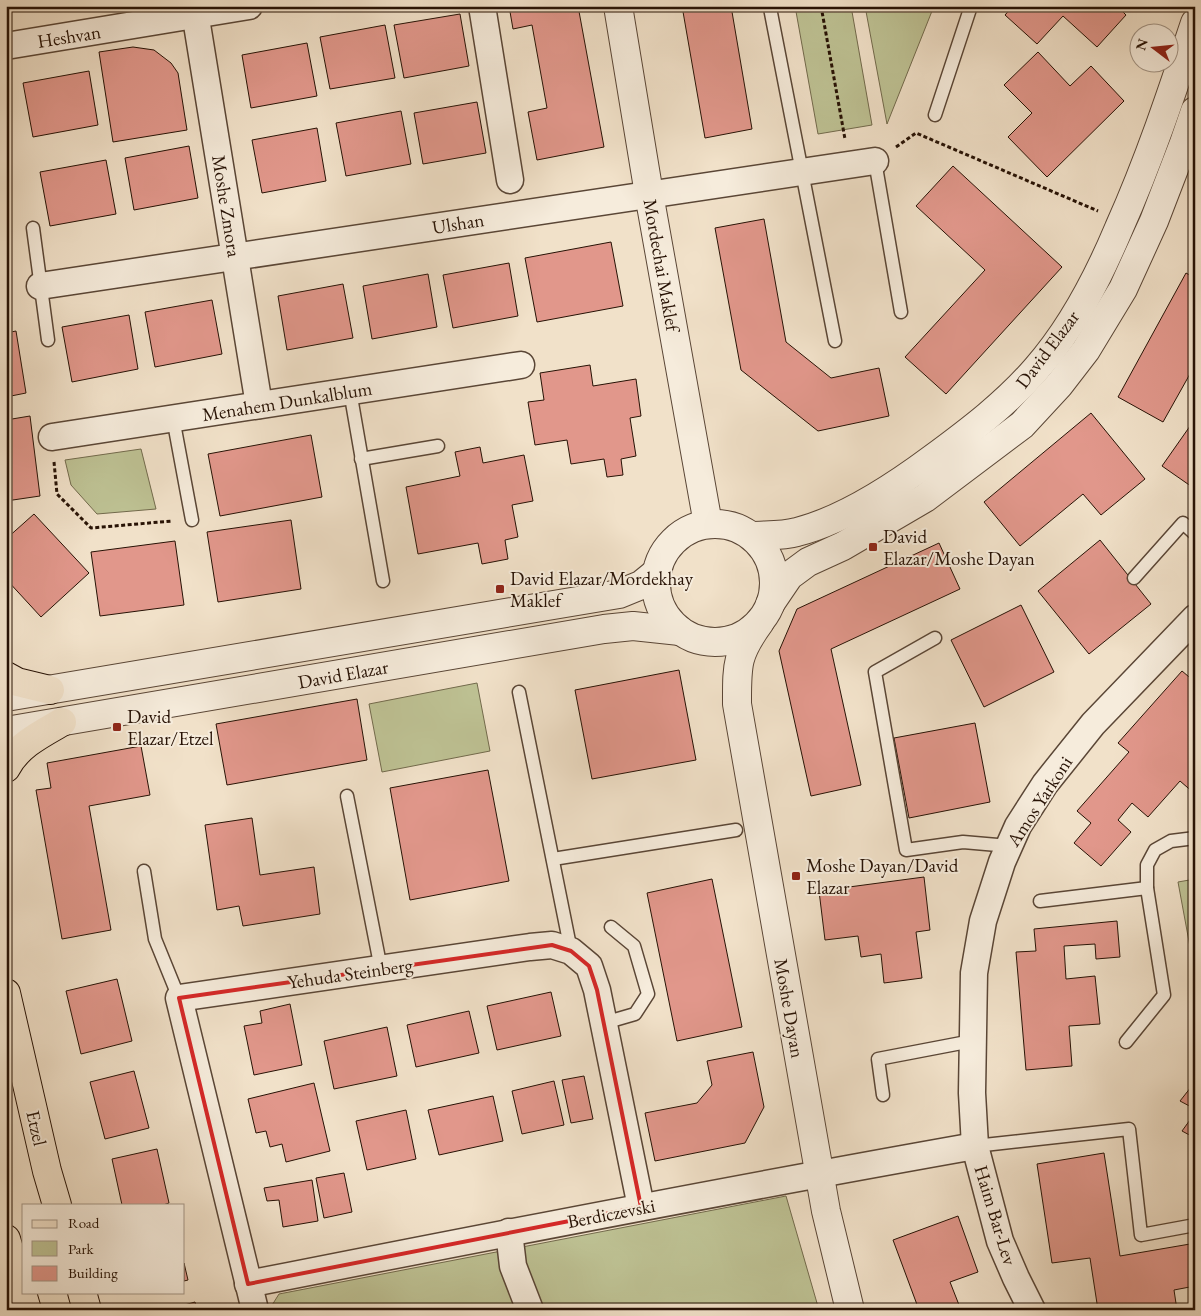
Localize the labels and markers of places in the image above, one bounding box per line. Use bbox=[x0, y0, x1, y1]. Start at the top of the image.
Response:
place label: David Elazar/Moshe Dayan bbox=[883, 524, 1035, 571]
marker: David Elazar/Moshe Dayan bbox=[867, 541, 879, 553]
place label: David Elazar/Mordekhay Maklef bbox=[510, 566, 694, 613]
marker: David Elazar/Mordekhay Maklef bbox=[494, 583, 506, 595]
place label: David Elazar/Etzel bbox=[127, 704, 214, 751]
marker: David Elazar/Etzel bbox=[111, 721, 123, 733]
place label: Moshe Dayan/David Elazar bbox=[806, 853, 959, 900]
marker: Moshe Dayan/David Elazar bbox=[790, 870, 802, 882]

